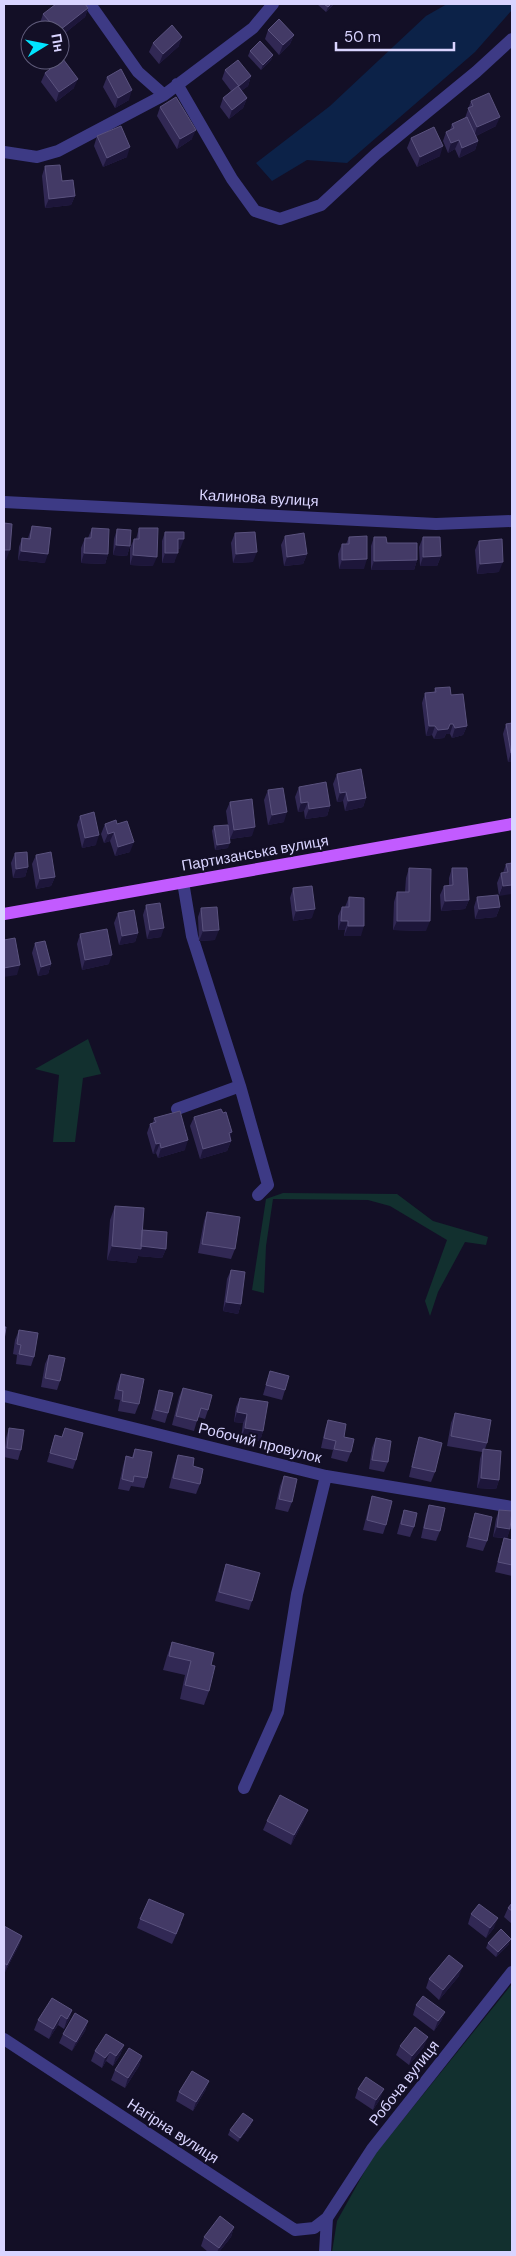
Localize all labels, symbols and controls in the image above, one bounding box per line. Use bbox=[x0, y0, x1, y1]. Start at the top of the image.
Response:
north arrow bbox=[20, 20, 70, 70]
scale bar bbox=[336, 20, 454, 52]
text: 50 m bbox=[344, 27, 381, 47]
text: Пн bbox=[47, 32, 68, 53]
street label: Калинова вулиця bbox=[199, 485, 319, 511]
street label: Партизанська вулиця bbox=[180, 830, 330, 876]
street label: Робочий провулок bbox=[196, 1418, 324, 1468]
street label: Робоча вулиця bbox=[364, 2036, 444, 2130]
street label: Нагірна вулиця bbox=[123, 2094, 223, 2168]

